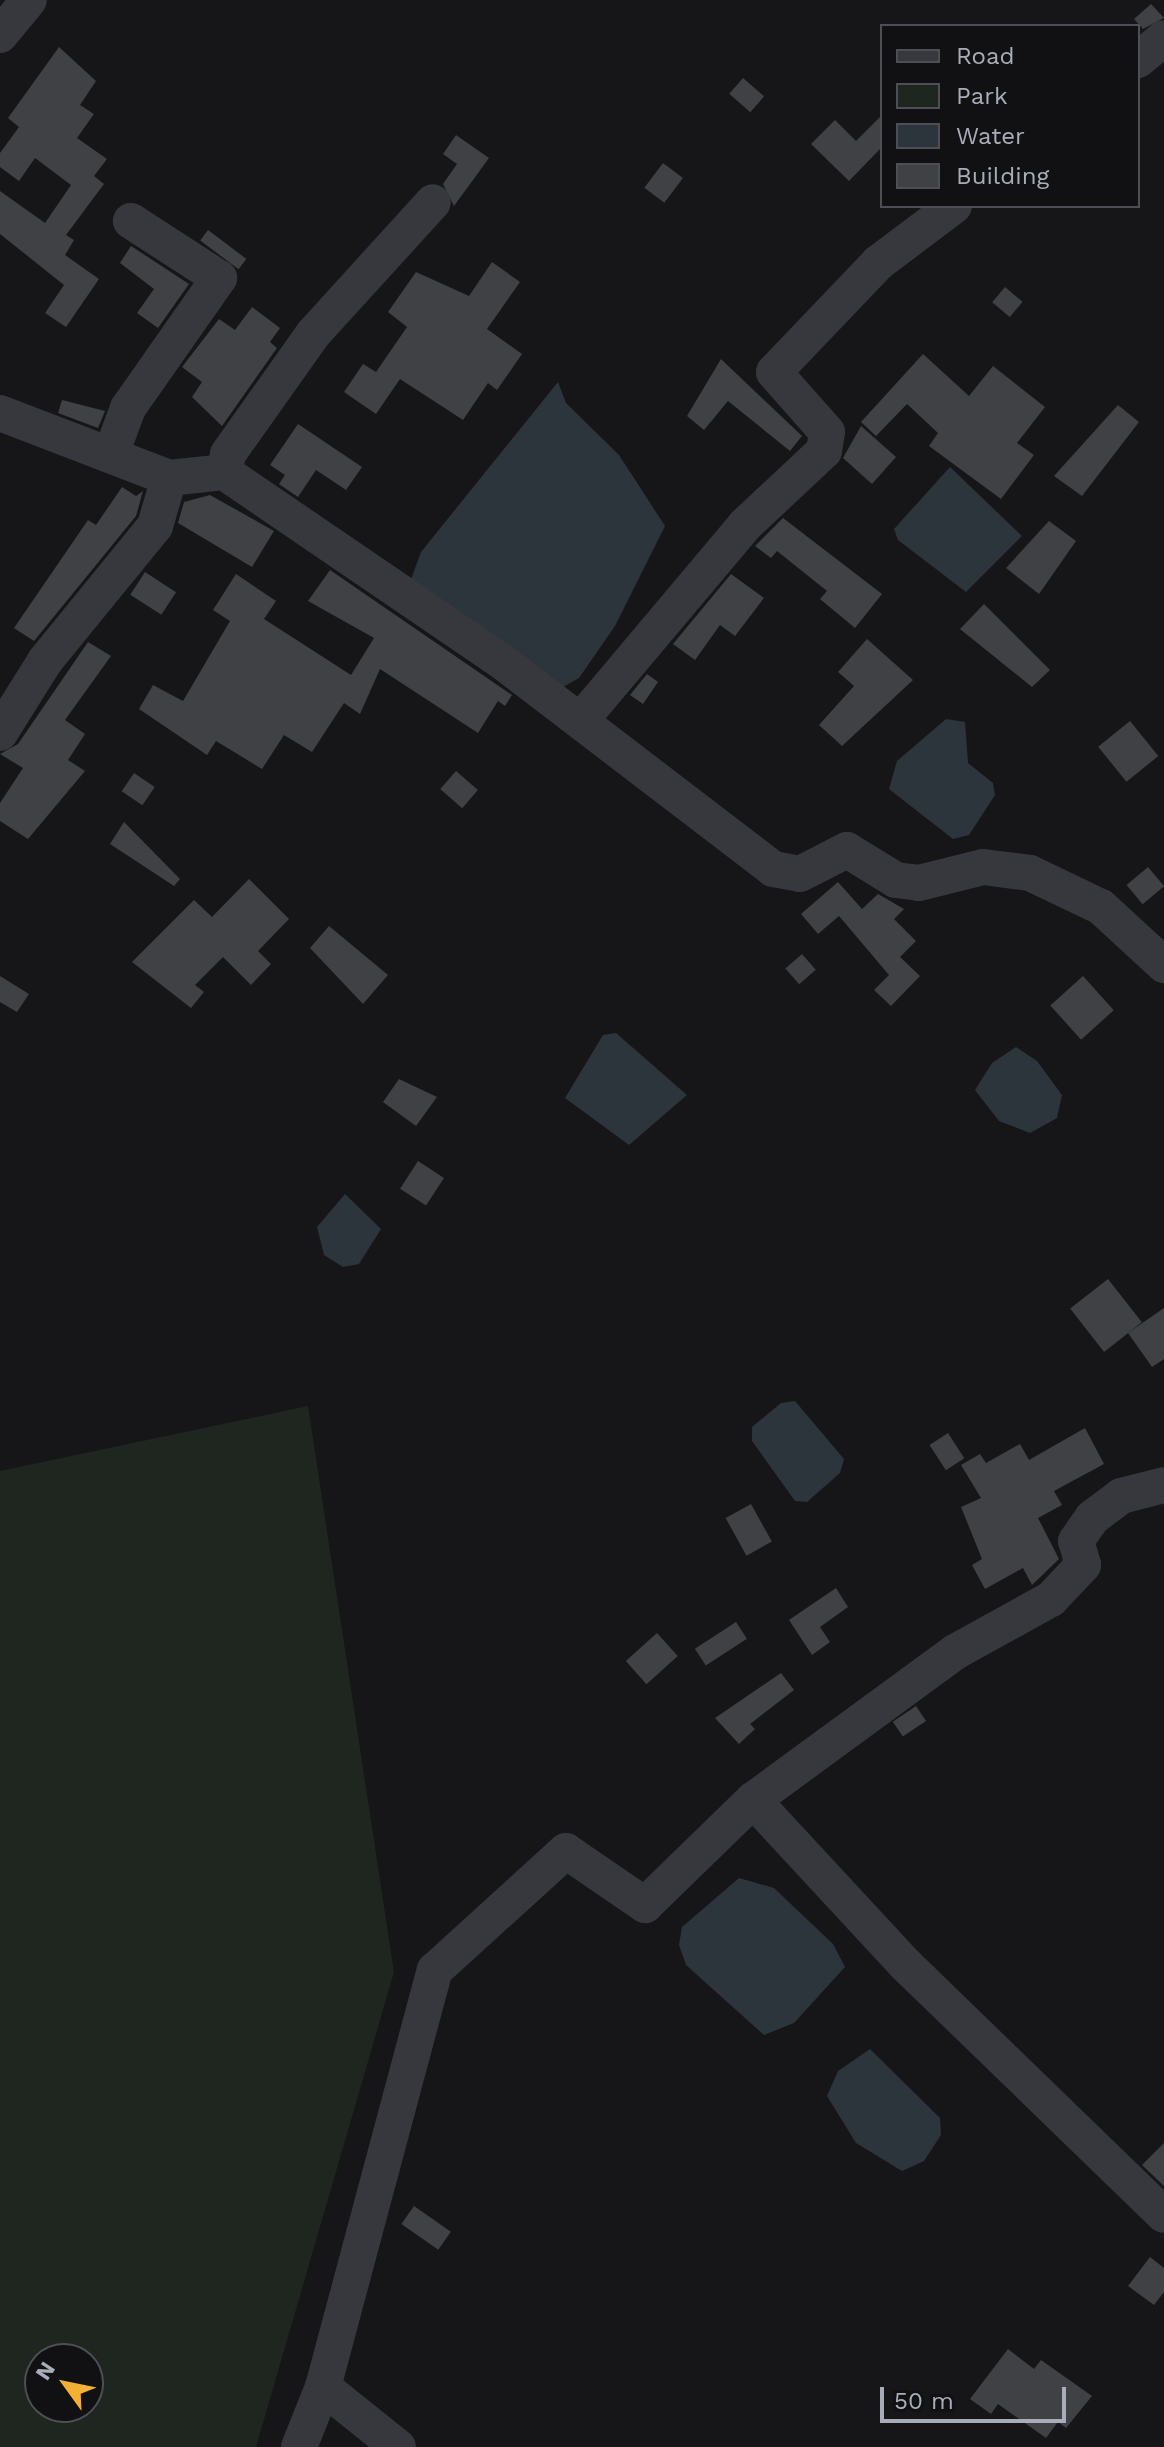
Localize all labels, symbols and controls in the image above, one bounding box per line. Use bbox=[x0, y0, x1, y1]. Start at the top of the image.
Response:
legend bbox=[880, 24, 1140, 208]
text: Road bbox=[956, 42, 1015, 70]
text: Park bbox=[956, 82, 1008, 110]
text: Water bbox=[956, 122, 1025, 150]
text: Building bbox=[956, 162, 1049, 190]
north arrow bbox=[24, 2343, 104, 2423]
text: N bbox=[30, 2357, 60, 2384]
scale bar bbox=[884, 2371, 1070, 2421]
text: 50 m bbox=[894, 2387, 954, 2415]

